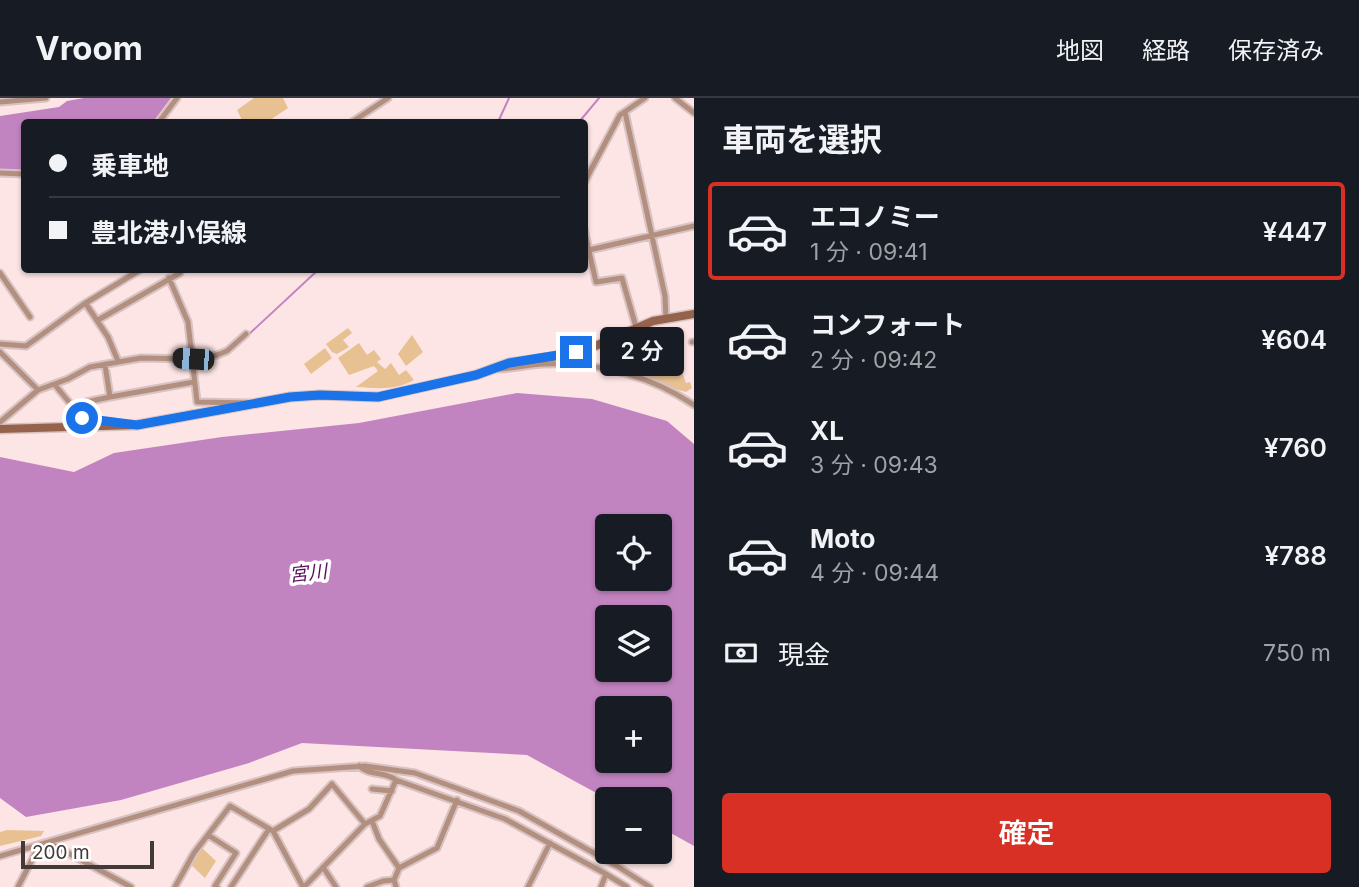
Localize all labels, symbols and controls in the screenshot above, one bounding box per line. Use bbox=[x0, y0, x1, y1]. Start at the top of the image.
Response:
text: Vroom bbox=[35, 28, 143, 68]
text: 地図 bbox=[1056, 36, 1104, 65]
text: 経路 bbox=[1142, 36, 1190, 65]
text: 保存済み bbox=[1228, 36, 1324, 65]
text: 車両を選択 bbox=[722, 120, 882, 159]
text: 乗車地 bbox=[91, 150, 169, 181]
icon: car bbox=[726, 200, 789, 263]
text: エコノミー bbox=[810, 201, 940, 232]
text: ¥447 bbox=[1263, 216, 1327, 247]
text: 豊北港小俣線 bbox=[91, 217, 247, 248]
text: 1 分 · 09:41 bbox=[810, 238, 928, 266]
icon: car bbox=[726, 308, 789, 371]
text: コンフォート bbox=[810, 309, 965, 340]
text: ¥604 bbox=[1261, 324, 1327, 355]
callout: 2 分 bbox=[600, 328, 684, 376]
route end bbox=[560, 336, 592, 368]
text: 2 分 bbox=[620, 337, 664, 365]
text: 2 分 · 09:42 bbox=[810, 346, 937, 374]
car bbox=[172, 347, 215, 371]
route start bbox=[66, 402, 98, 434]
text: XL bbox=[810, 415, 844, 446]
icon: car bbox=[726, 416, 789, 479]
text: ¥760 bbox=[1264, 432, 1327, 463]
text: 3 分 · 09:43 bbox=[810, 451, 938, 479]
map controls bbox=[595, 514, 672, 864]
button: locate bbox=[595, 514, 672, 591]
text: Moto bbox=[810, 523, 875, 554]
icon: car bbox=[726, 524, 789, 587]
text: ¥788 bbox=[1264, 540, 1327, 571]
water label: 宮川 bbox=[288, 559, 330, 586]
text: 4 分 · 09:44 bbox=[810, 559, 939, 587]
button: layers bbox=[595, 605, 672, 682]
icon: cash bbox=[722, 634, 760, 672]
text: 現金 bbox=[778, 639, 830, 670]
text: 750 m bbox=[1263, 639, 1331, 667]
button: + bbox=[595, 696, 672, 773]
button: − bbox=[595, 787, 672, 864]
button: 確定 bbox=[722, 793, 1331, 873]
scale bar bbox=[21, 838, 154, 870]
text: 200 m bbox=[32, 841, 90, 864]

